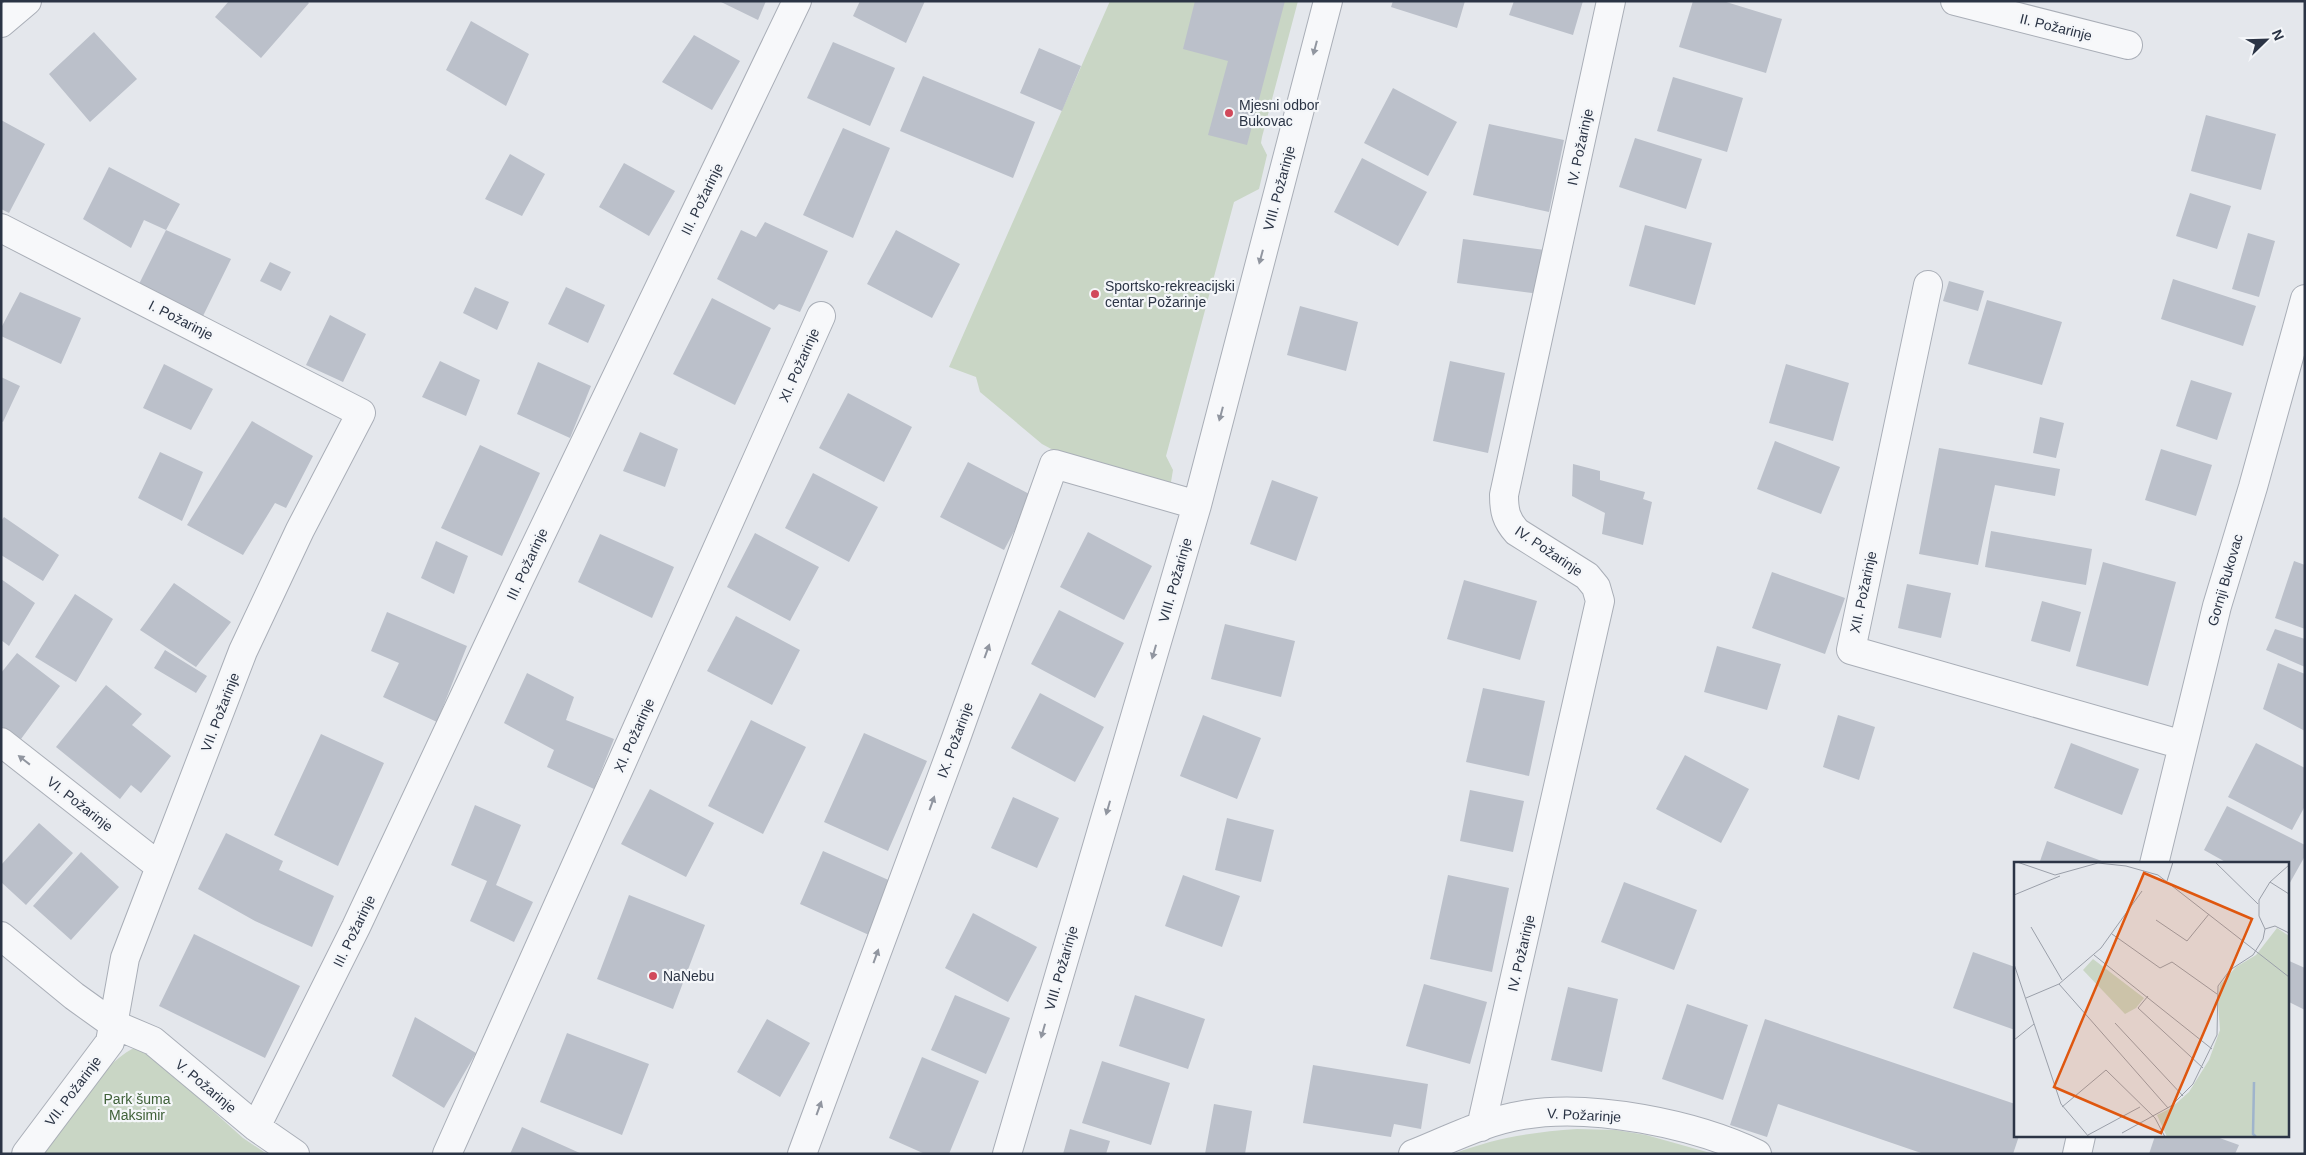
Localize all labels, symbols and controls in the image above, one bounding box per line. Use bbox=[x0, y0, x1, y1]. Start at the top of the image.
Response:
street label: II. Požarinje bbox=[2018, 10, 2094, 44]
north arrow bbox=[2241, 15, 2291, 65]
text: N bbox=[2269, 27, 2287, 43]
one-way arrow bbox=[1311, 41, 1319, 56]
place label: Mjesni odbor Bukovac bbox=[1239, 97, 1319, 129]
marker: Mjesni odbor Bukovac bbox=[1223, 107, 1235, 119]
street label: IV. Požarinje bbox=[1564, 107, 1596, 187]
street label: VIII. Požarinje bbox=[1260, 144, 1298, 232]
street label: III. Požarinje bbox=[678, 160, 726, 237]
one-way arrow bbox=[1257, 249, 1265, 264]
place label: Sportsko-rekreacijski centar Požarinje bbox=[1105, 278, 1235, 310]
marker: Sportsko-rekreacijski centar Požarinje bbox=[1089, 288, 1101, 300]
street label: I. Požarinje bbox=[146, 297, 216, 343]
street label: XI. Požarinje bbox=[776, 325, 823, 405]
one-way arrow bbox=[1216, 406, 1224, 421]
street label: IV. Požarinje bbox=[1512, 523, 1586, 580]
street label: III. Požarinje bbox=[503, 525, 551, 603]
street label: Gornji Bukovac bbox=[2204, 532, 2246, 628]
street label: VIII. Požarinje bbox=[1155, 536, 1195, 624]
street label: XII. Požarinje bbox=[1847, 549, 1880, 634]
one-way arrow bbox=[984, 643, 991, 658]
one-way arrow bbox=[1149, 645, 1157, 660]
street label: VII. Požarinje bbox=[198, 670, 242, 754]
street label: XI. Požarinje bbox=[611, 695, 658, 775]
street label: IX. Požarinje bbox=[934, 700, 976, 780]
one-way arrow bbox=[18, 755, 31, 766]
street label: VI. Požarinje bbox=[44, 773, 116, 835]
one-way arrow bbox=[928, 795, 936, 810]
one-way arrow bbox=[1104, 801, 1112, 816]
inset map bbox=[2014, 862, 2288, 1138]
street label: III. Požarinje bbox=[330, 892, 378, 969]
street label: IV. Požarinje bbox=[1504, 913, 1538, 993]
street label: VIII. Požarinje bbox=[1041, 924, 1081, 1012]
one-way arrow bbox=[872, 948, 880, 963]
place label: NaNebu bbox=[663, 968, 714, 984]
marker: NaNebu bbox=[647, 970, 659, 982]
one-way arrow bbox=[1038, 1024, 1046, 1039]
street label: VII. Požarinje bbox=[42, 1053, 105, 1129]
street label: V. Požarinje bbox=[172, 1056, 240, 1116]
park label: Park šuma Maksimir bbox=[104, 1091, 171, 1123]
one-way arrow bbox=[815, 1100, 823, 1115]
street label: V. Požarinje bbox=[1547, 1105, 1622, 1125]

